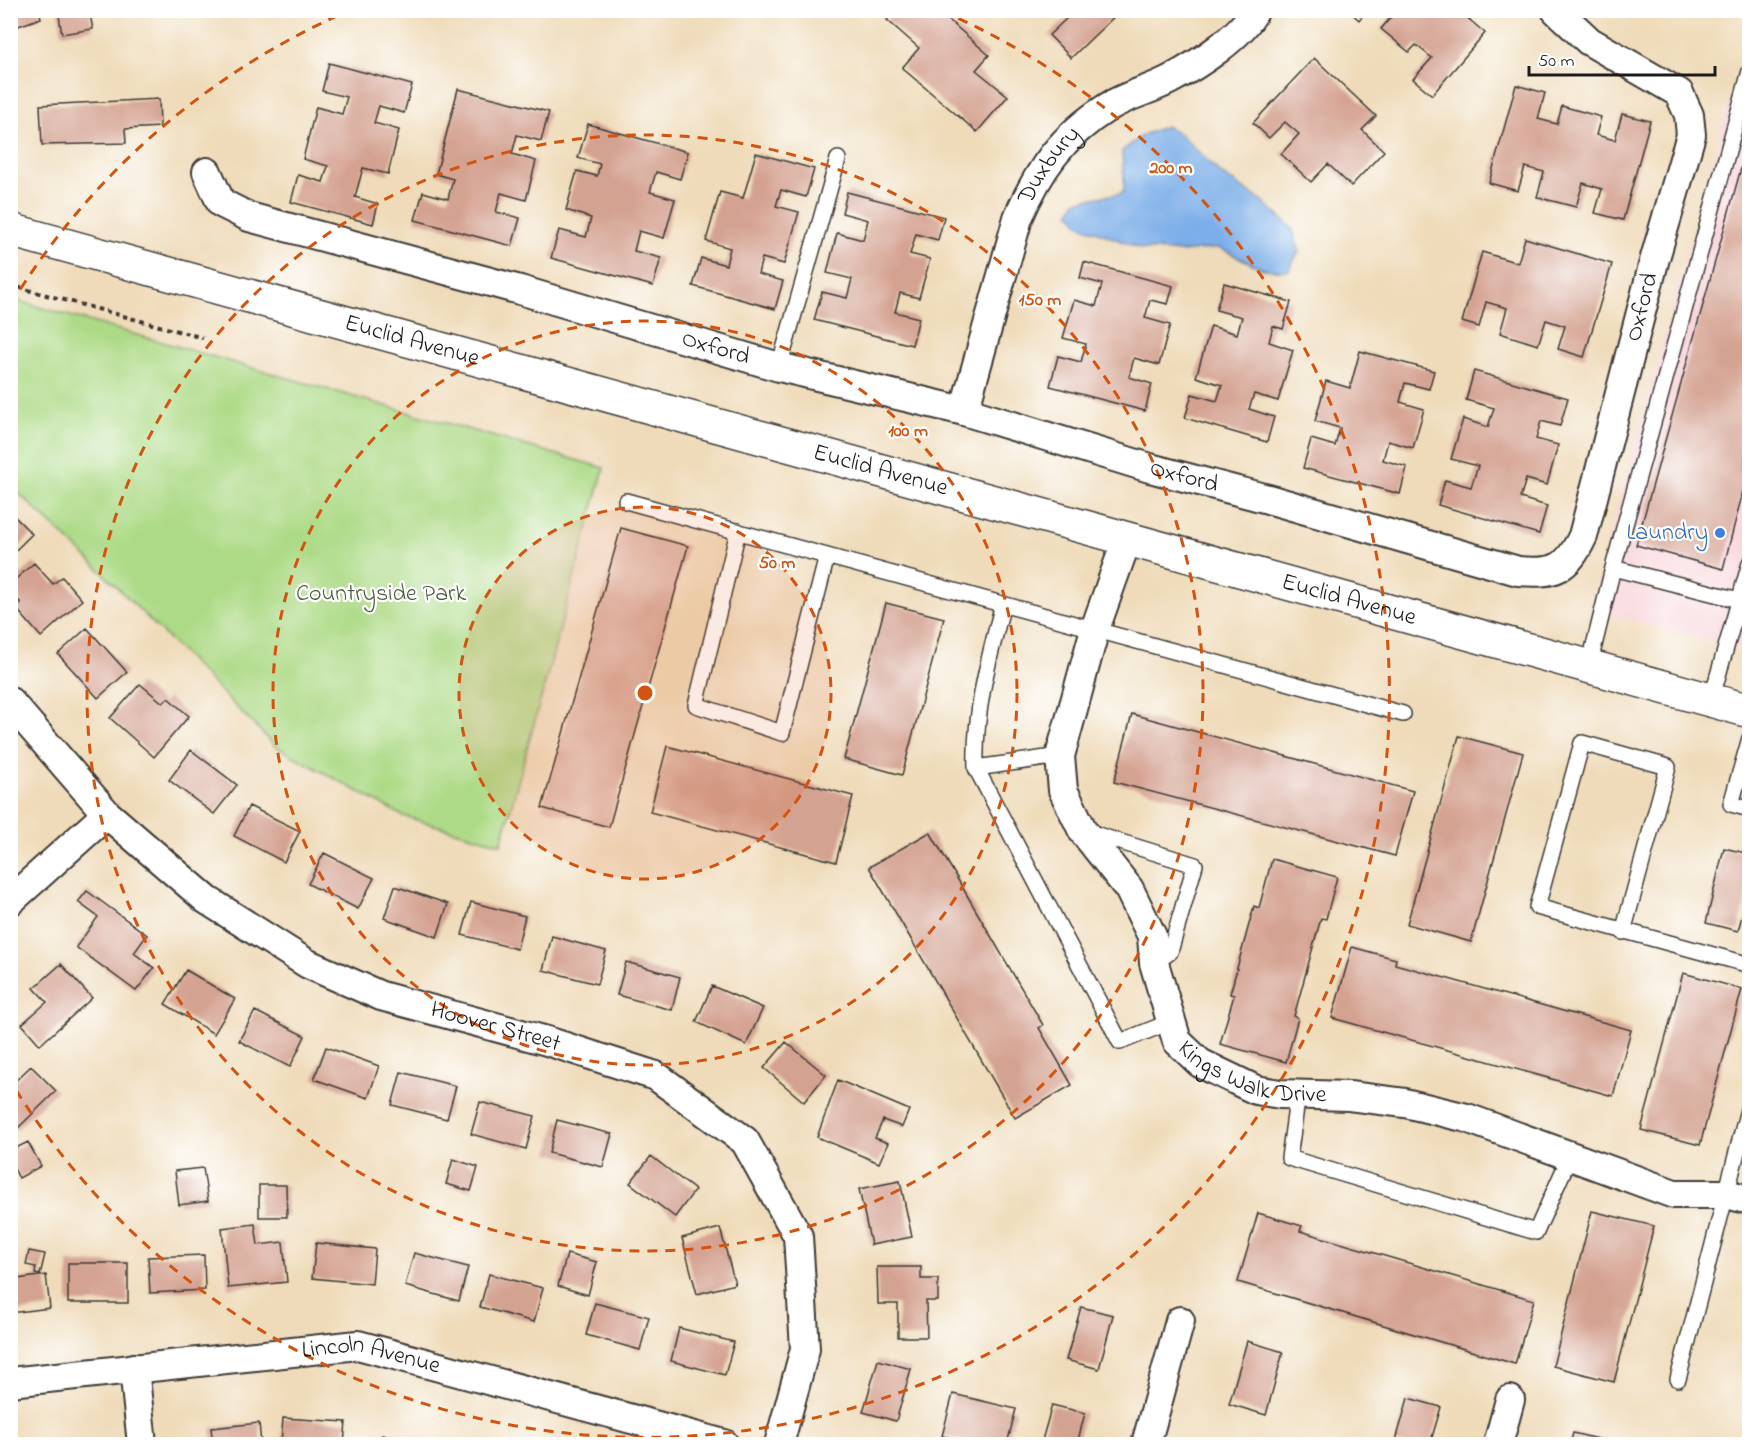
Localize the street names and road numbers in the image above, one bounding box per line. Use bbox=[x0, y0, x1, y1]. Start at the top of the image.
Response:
street label: Duxbury bbox=[1009, 118, 1089, 211]
street label: Oxford bbox=[1617, 269, 1668, 345]
street label: Euclid Avenue bbox=[340, 306, 484, 376]
street label: Oxford bbox=[677, 321, 754, 375]
street label: Euclid Avenue bbox=[809, 435, 952, 506]
street label: Oxford bbox=[1146, 451, 1223, 503]
street label: Euclid Avenue bbox=[1277, 565, 1420, 635]
street label: Hoover Street bbox=[426, 993, 565, 1062]
street label: Kings Walk Drive bbox=[1169, 1032, 1327, 1113]
street label: Lincoln Avenue bbox=[300, 1327, 444, 1384]

